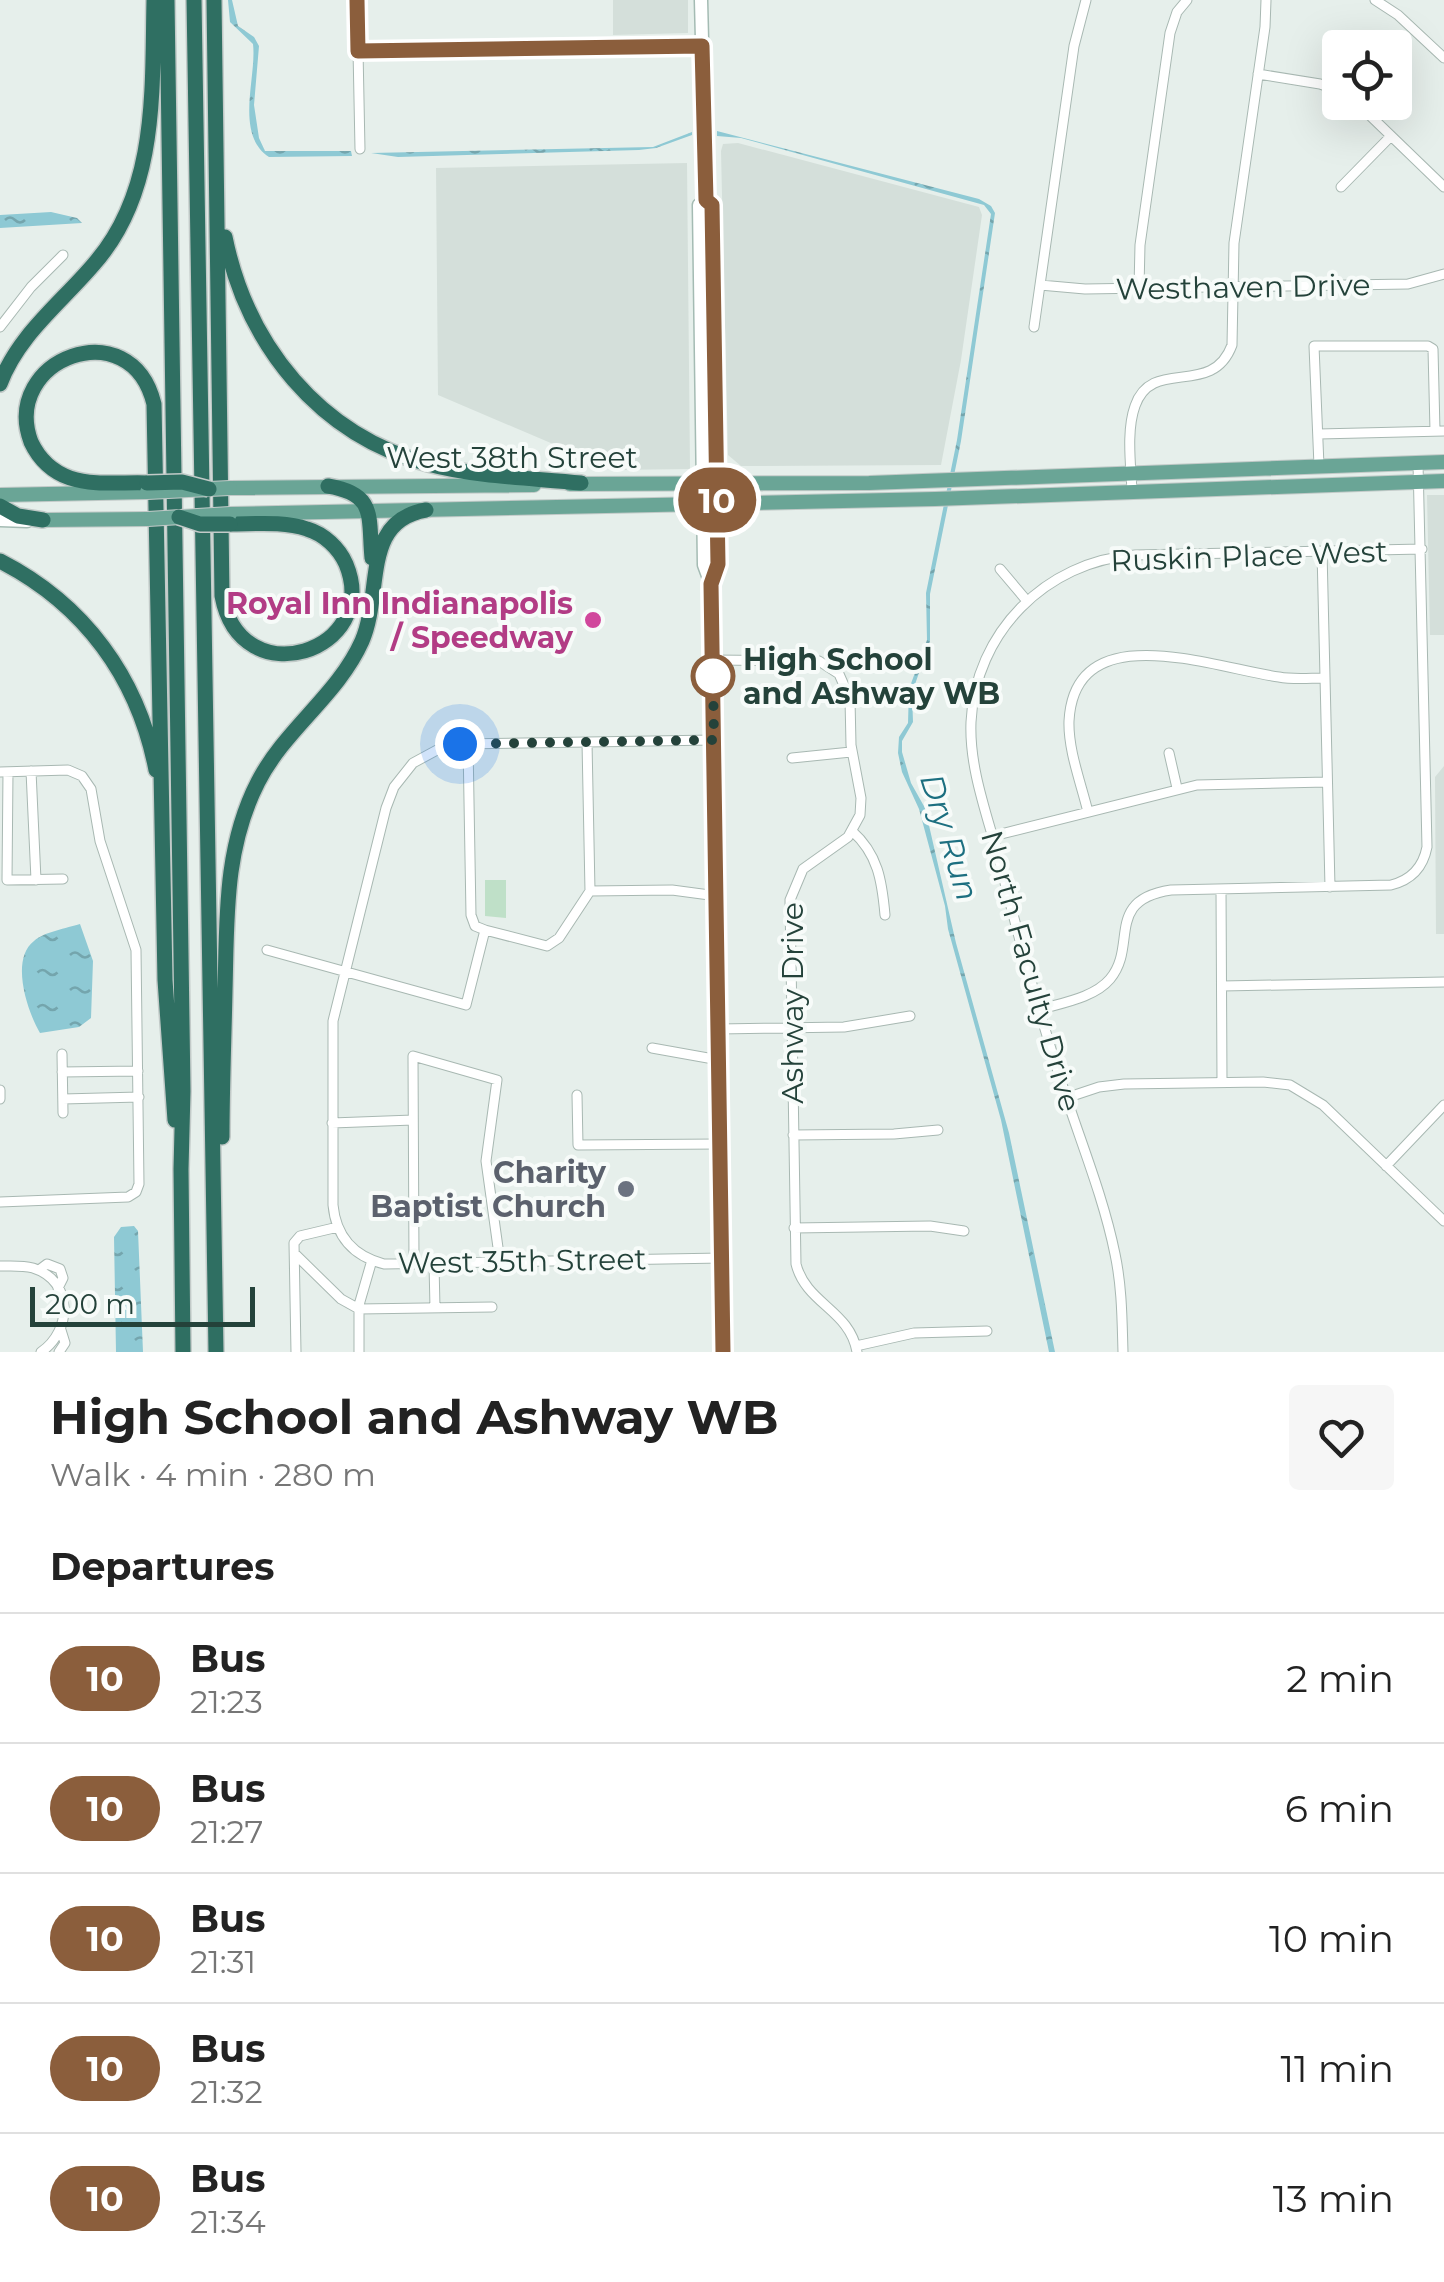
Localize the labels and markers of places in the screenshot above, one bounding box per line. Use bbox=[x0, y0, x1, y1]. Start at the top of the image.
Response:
place label: Royal Inn Indianapolis / Speedway bbox=[226, 585, 574, 656]
marker: Royal Inn Indianapolis / Speedway bbox=[582, 609, 604, 631]
place label: High School and Ashway WB bbox=[743, 641, 1000, 712]
marker: High School and Ashway WB bbox=[692, 655, 734, 697]
place label: Charity Baptist Church bbox=[370, 1154, 607, 1225]
marker: Charity Baptist Church bbox=[615, 1178, 637, 1200]

